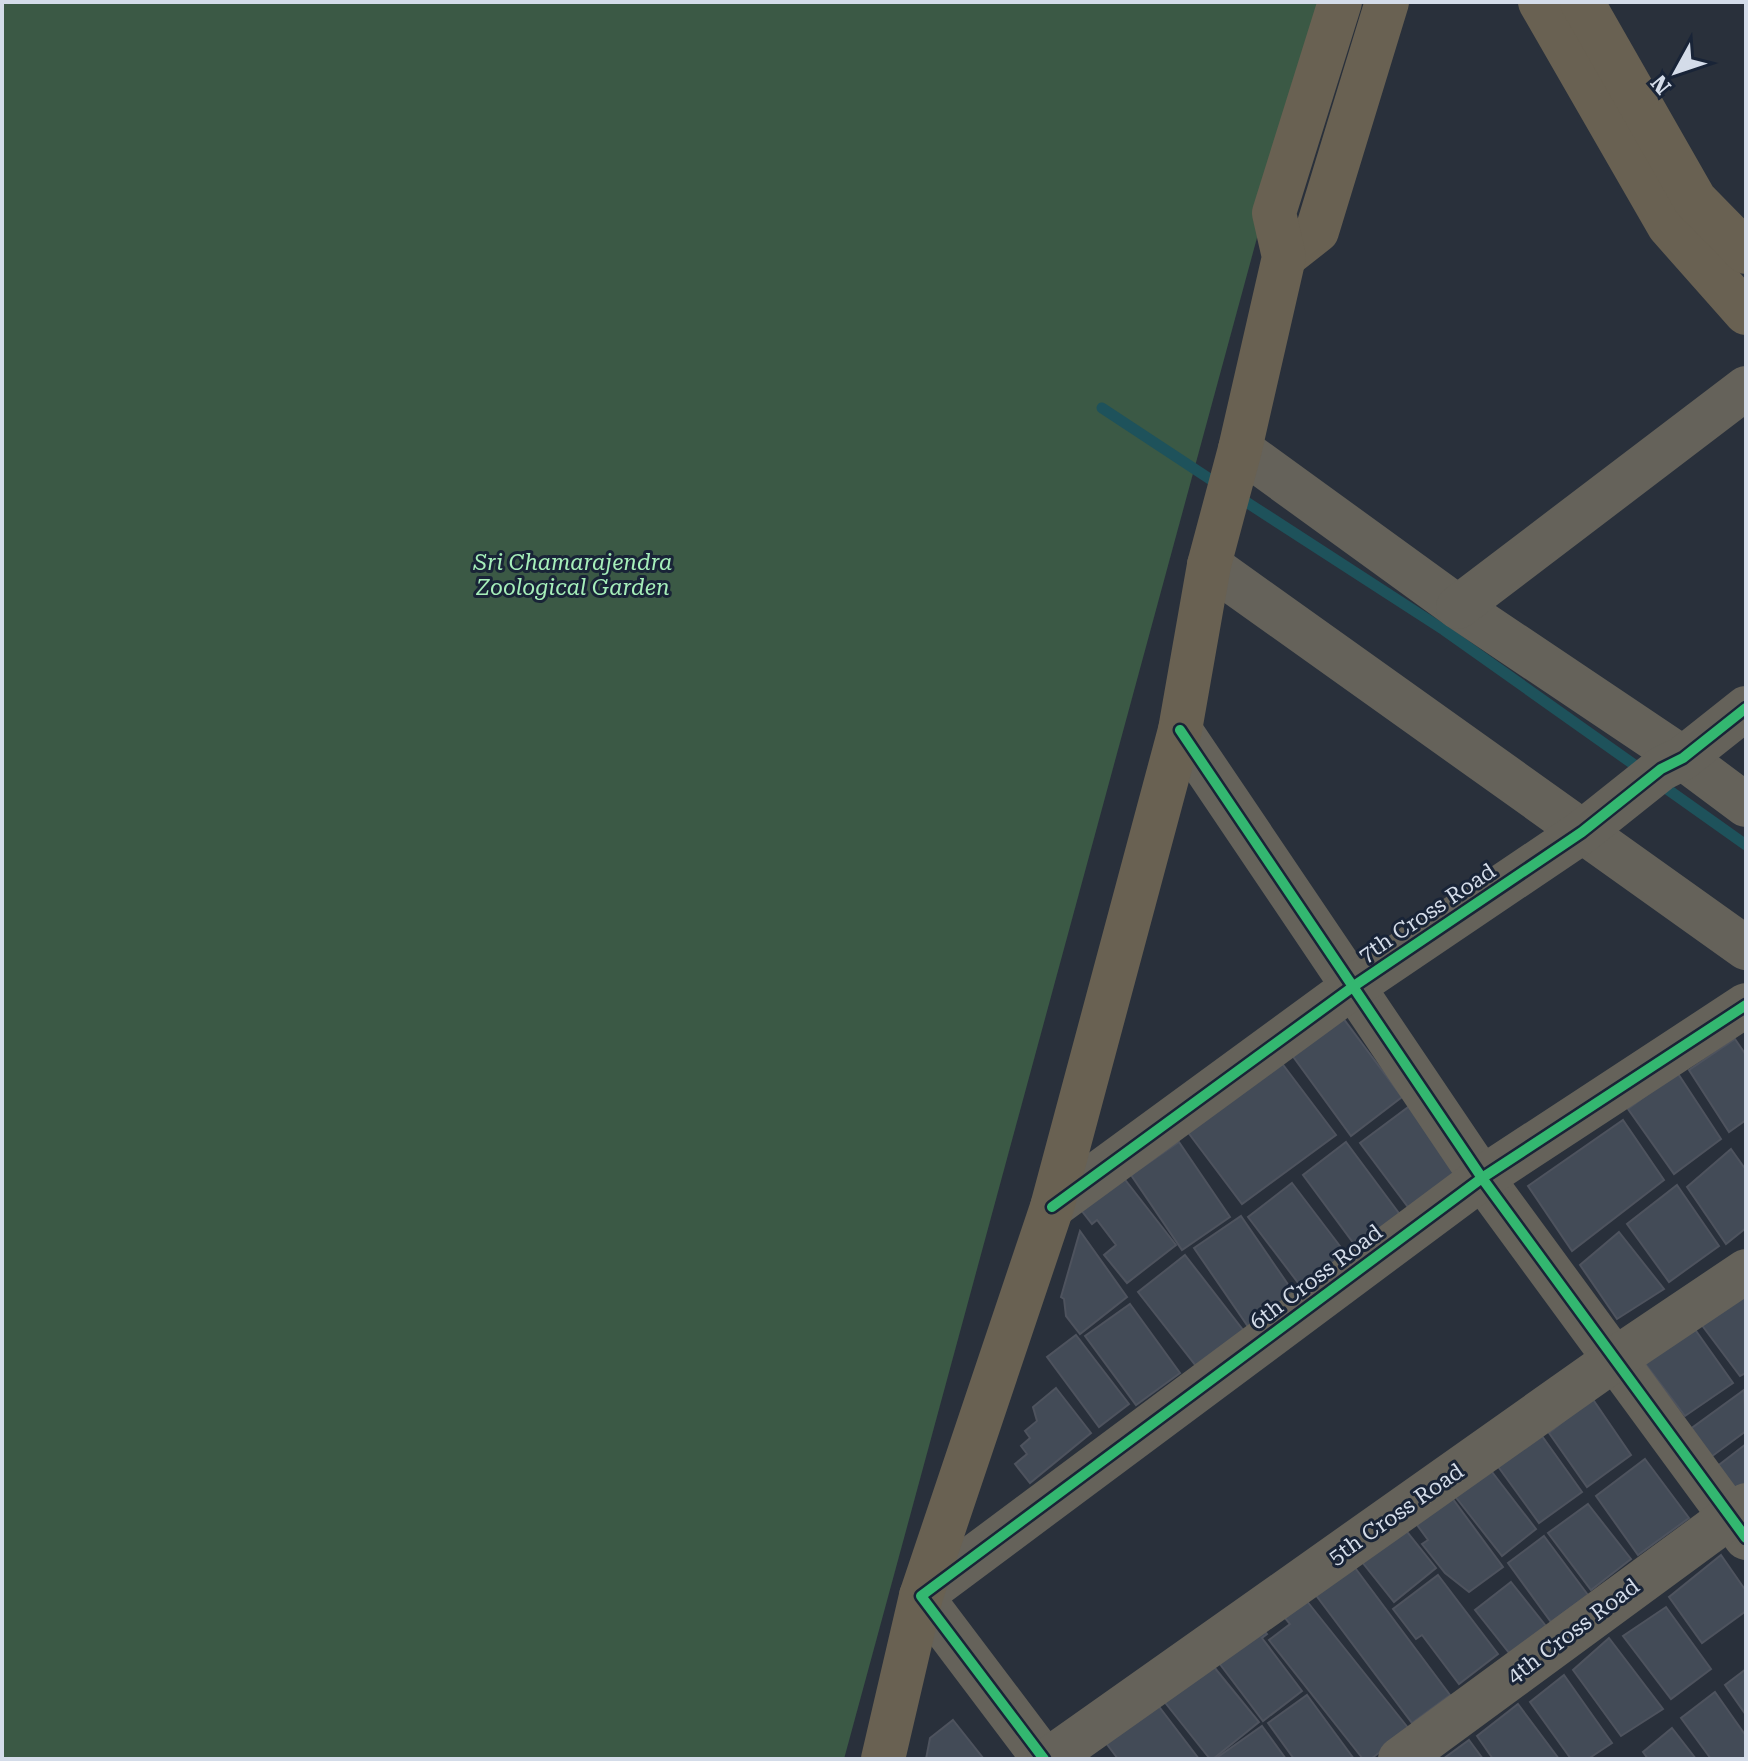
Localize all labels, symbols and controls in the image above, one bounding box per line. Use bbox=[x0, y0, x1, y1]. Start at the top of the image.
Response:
north arrow bbox=[1636, 32, 1716, 112]
text: N bbox=[1646, 70, 1676, 99]
park label: Sri Chamarajendra Zoological Garden bbox=[473, 550, 672, 600]
street label: 7th Cross Road bbox=[1354, 858, 1500, 968]
street label: 6th Cross Road bbox=[1245, 1219, 1387, 1335]
street label: 5th Cross Road bbox=[1324, 1458, 1468, 1570]
street label: 4th Cross Road bbox=[1502, 1573, 1644, 1689]

